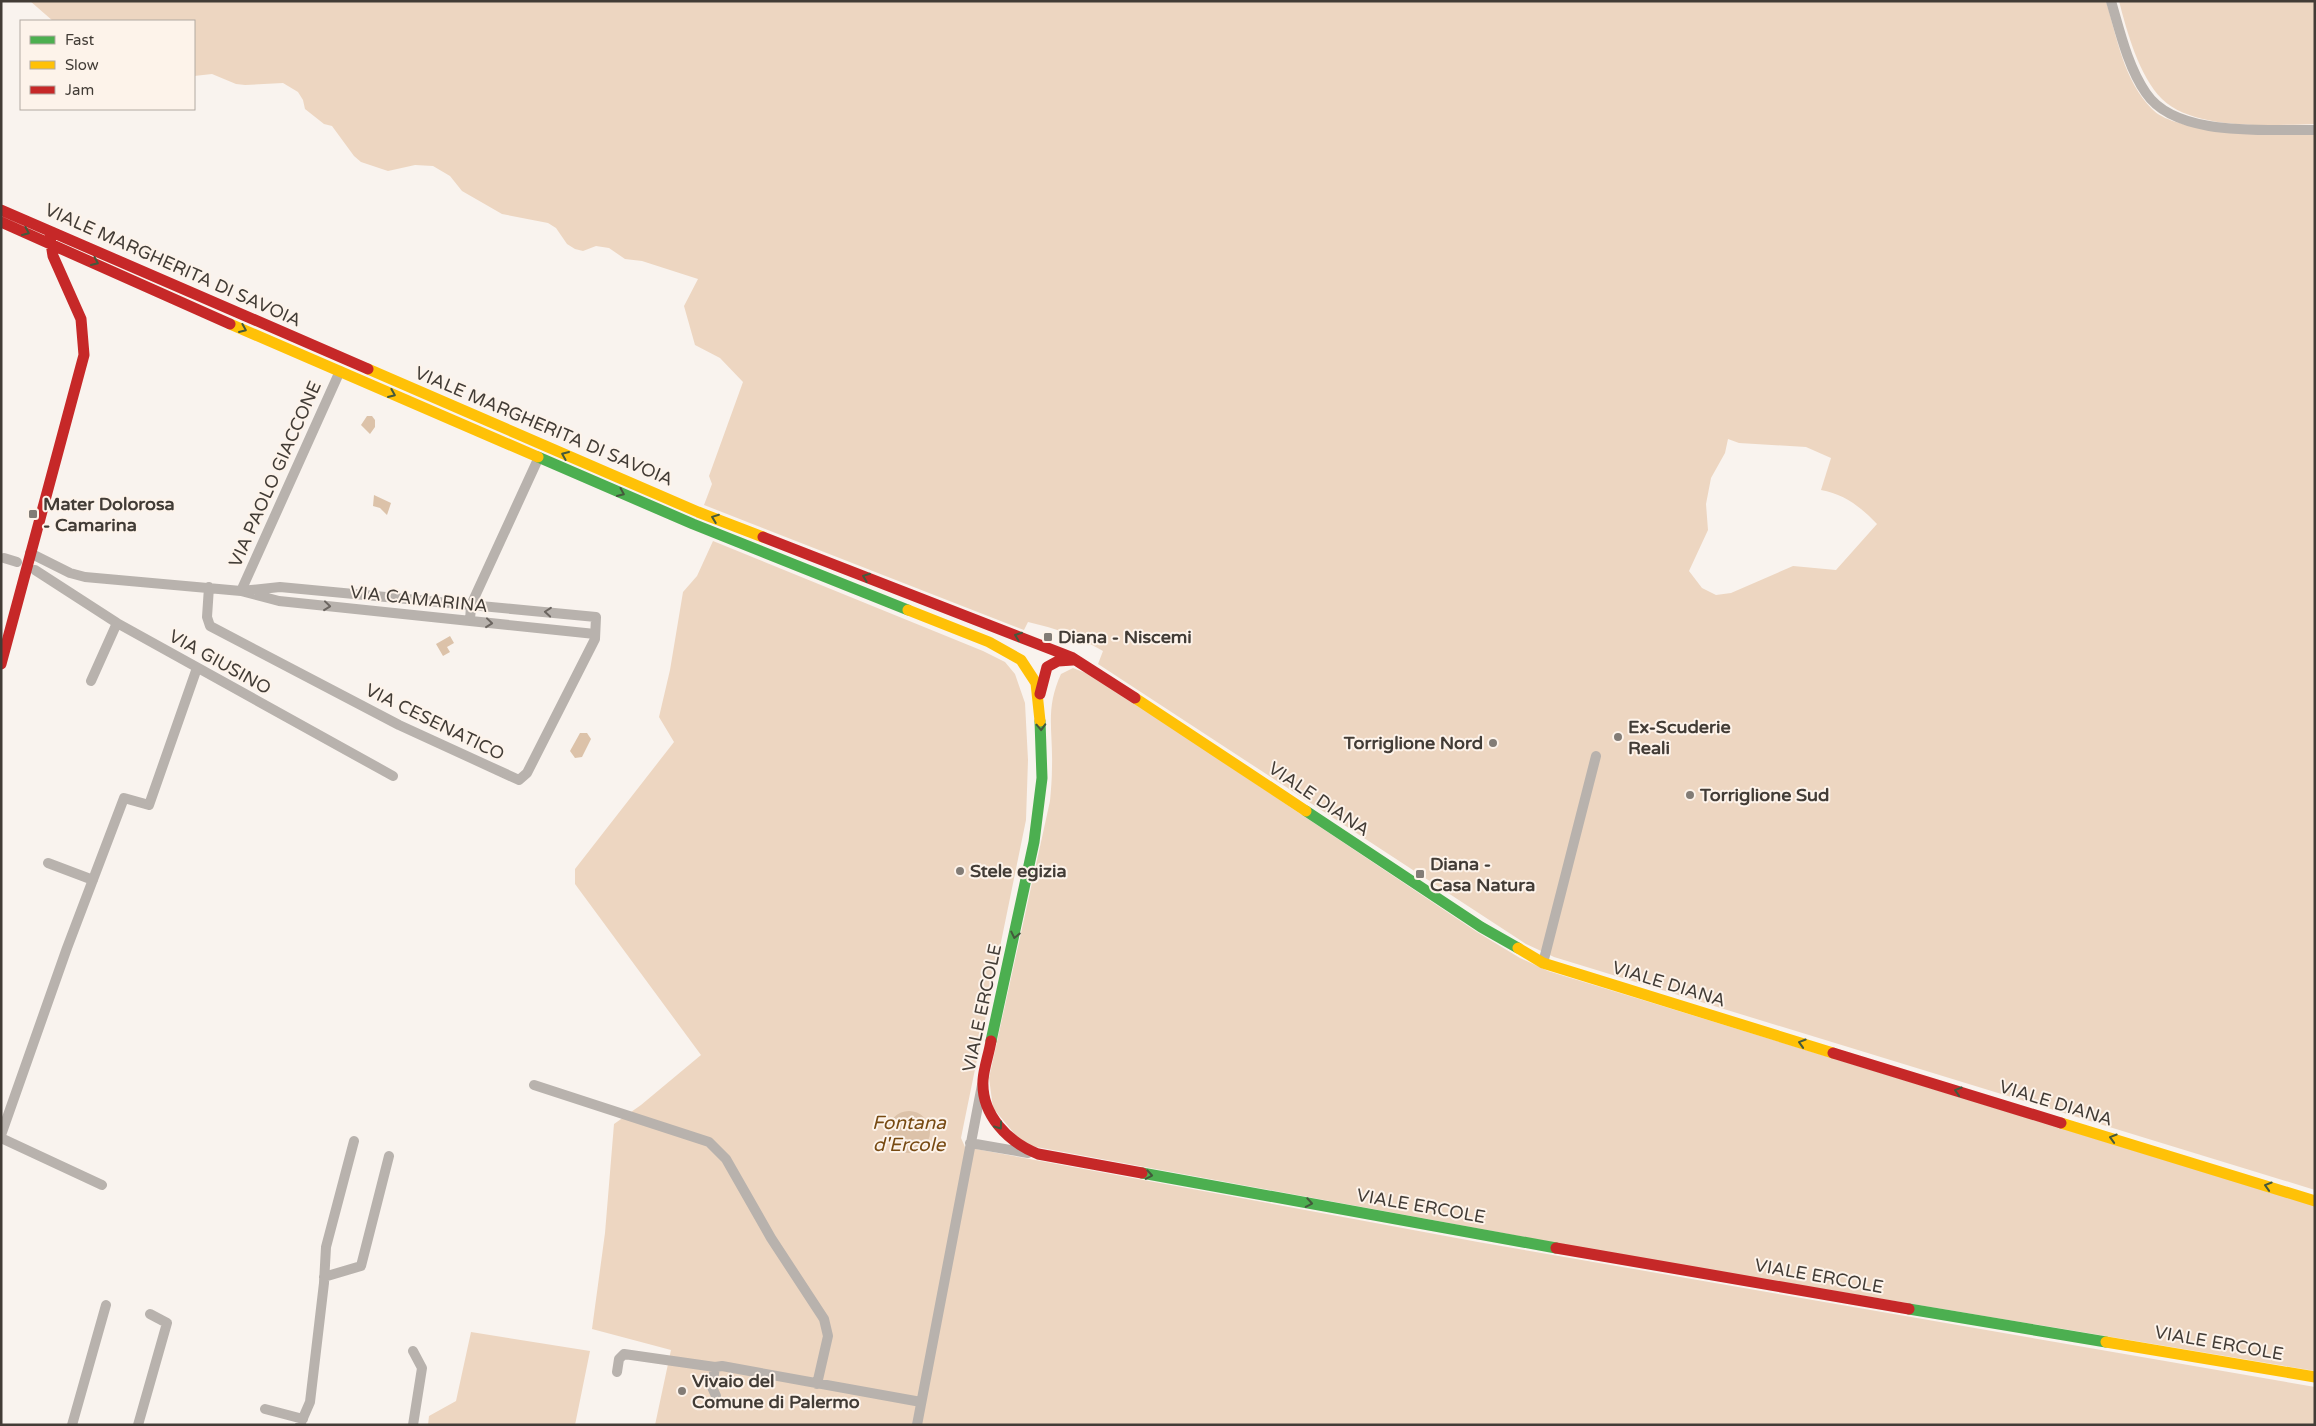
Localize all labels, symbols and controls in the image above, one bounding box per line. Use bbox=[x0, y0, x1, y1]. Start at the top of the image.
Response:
legend bbox=[20, 20, 195, 110]
text: Fast bbox=[65, 31, 95, 49]
text: Slow bbox=[65, 56, 99, 74]
text: Jam bbox=[65, 81, 94, 99]
street label: VIALE MARGHERITA DI SAVOIA bbox=[41, 198, 305, 332]
one-way arrow bbox=[21, 226, 30, 237]
one-way arrow bbox=[90, 256, 99, 267]
one-way arrow bbox=[238, 323, 247, 334]
street label: VIALE MARGHERITA DI SAVOIA bbox=[412, 362, 676, 490]
street label: VIA PAOLO GIACCONE bbox=[224, 378, 326, 570]
one-way arrow bbox=[387, 387, 396, 398]
one-way arrow bbox=[561, 450, 570, 461]
one-way arrow bbox=[616, 486, 625, 497]
place label: Mater Dolorosa - Camarina bbox=[43, 493, 175, 536]
marker: Mater Dolorosa - Camarina bbox=[27, 508, 39, 520]
one-way arrow bbox=[711, 514, 719, 524]
one-way arrow bbox=[862, 573, 871, 583]
street label: VIA CAMARINA bbox=[349, 581, 489, 617]
one-way arrow bbox=[324, 600, 332, 611]
one-way arrow bbox=[543, 607, 551, 618]
one-way arrow bbox=[485, 617, 493, 628]
street label: VIA GIUSINO bbox=[165, 625, 275, 699]
place label: Diana - Niscemi bbox=[1058, 626, 1192, 648]
one-way arrow bbox=[1014, 631, 1022, 641]
marker: Diana - Niscemi bbox=[1042, 631, 1054, 643]
street label: VIA CESENATICO bbox=[362, 679, 508, 765]
place label: Ex-Scuderie Reali bbox=[1628, 716, 1731, 759]
one-way arrow bbox=[1036, 723, 1046, 731]
marker: Ex-Scuderie Reali bbox=[1612, 731, 1624, 743]
place label: Torriglione Nord bbox=[1343, 732, 1483, 754]
marker: Torriglione Nord bbox=[1487, 737, 1499, 749]
street label: VIALE DIANA bbox=[1264, 757, 1374, 841]
place label: Torriglione Sud bbox=[1699, 784, 1829, 806]
marker: Torriglione Sud bbox=[1684, 789, 1696, 801]
place label: Diana - Casa Natura bbox=[1430, 853, 1535, 896]
place label: Stele egizia bbox=[970, 860, 1067, 882]
marker: Stele egizia bbox=[954, 865, 966, 877]
marker: Diana - Casa Natura bbox=[1414, 868, 1426, 880]
one-way arrow bbox=[1010, 931, 1021, 940]
street label: VIALE ERCOLE bbox=[958, 942, 1006, 1074]
street label: VIALE DIANA bbox=[1610, 956, 1728, 1012]
one-way arrow bbox=[1798, 1039, 1807, 1049]
street label: VIALE DIANA bbox=[1997, 1075, 2115, 1131]
one-way arrow bbox=[1954, 1086, 1962, 1096]
water label: Fontana d'Ercole bbox=[872, 1112, 947, 1156]
one-way arrow bbox=[993, 1120, 1001, 1129]
one-way arrow bbox=[2109, 1134, 2118, 1144]
one-way arrow bbox=[1144, 1169, 1153, 1179]
one-way arrow bbox=[2264, 1182, 2273, 1192]
street label: VIALE ERCOLE bbox=[1355, 1184, 1487, 1228]
one-way arrow bbox=[1304, 1198, 1313, 1208]
street label: VIALE ERCOLE bbox=[1753, 1254, 1885, 1298]
street label: VIALE ERCOLE bbox=[2153, 1321, 2285, 1365]
place label: Vivaio del Comune di Palermo bbox=[692, 1370, 860, 1413]
marker: Vivaio del Comune di Palermo bbox=[676, 1385, 688, 1397]

